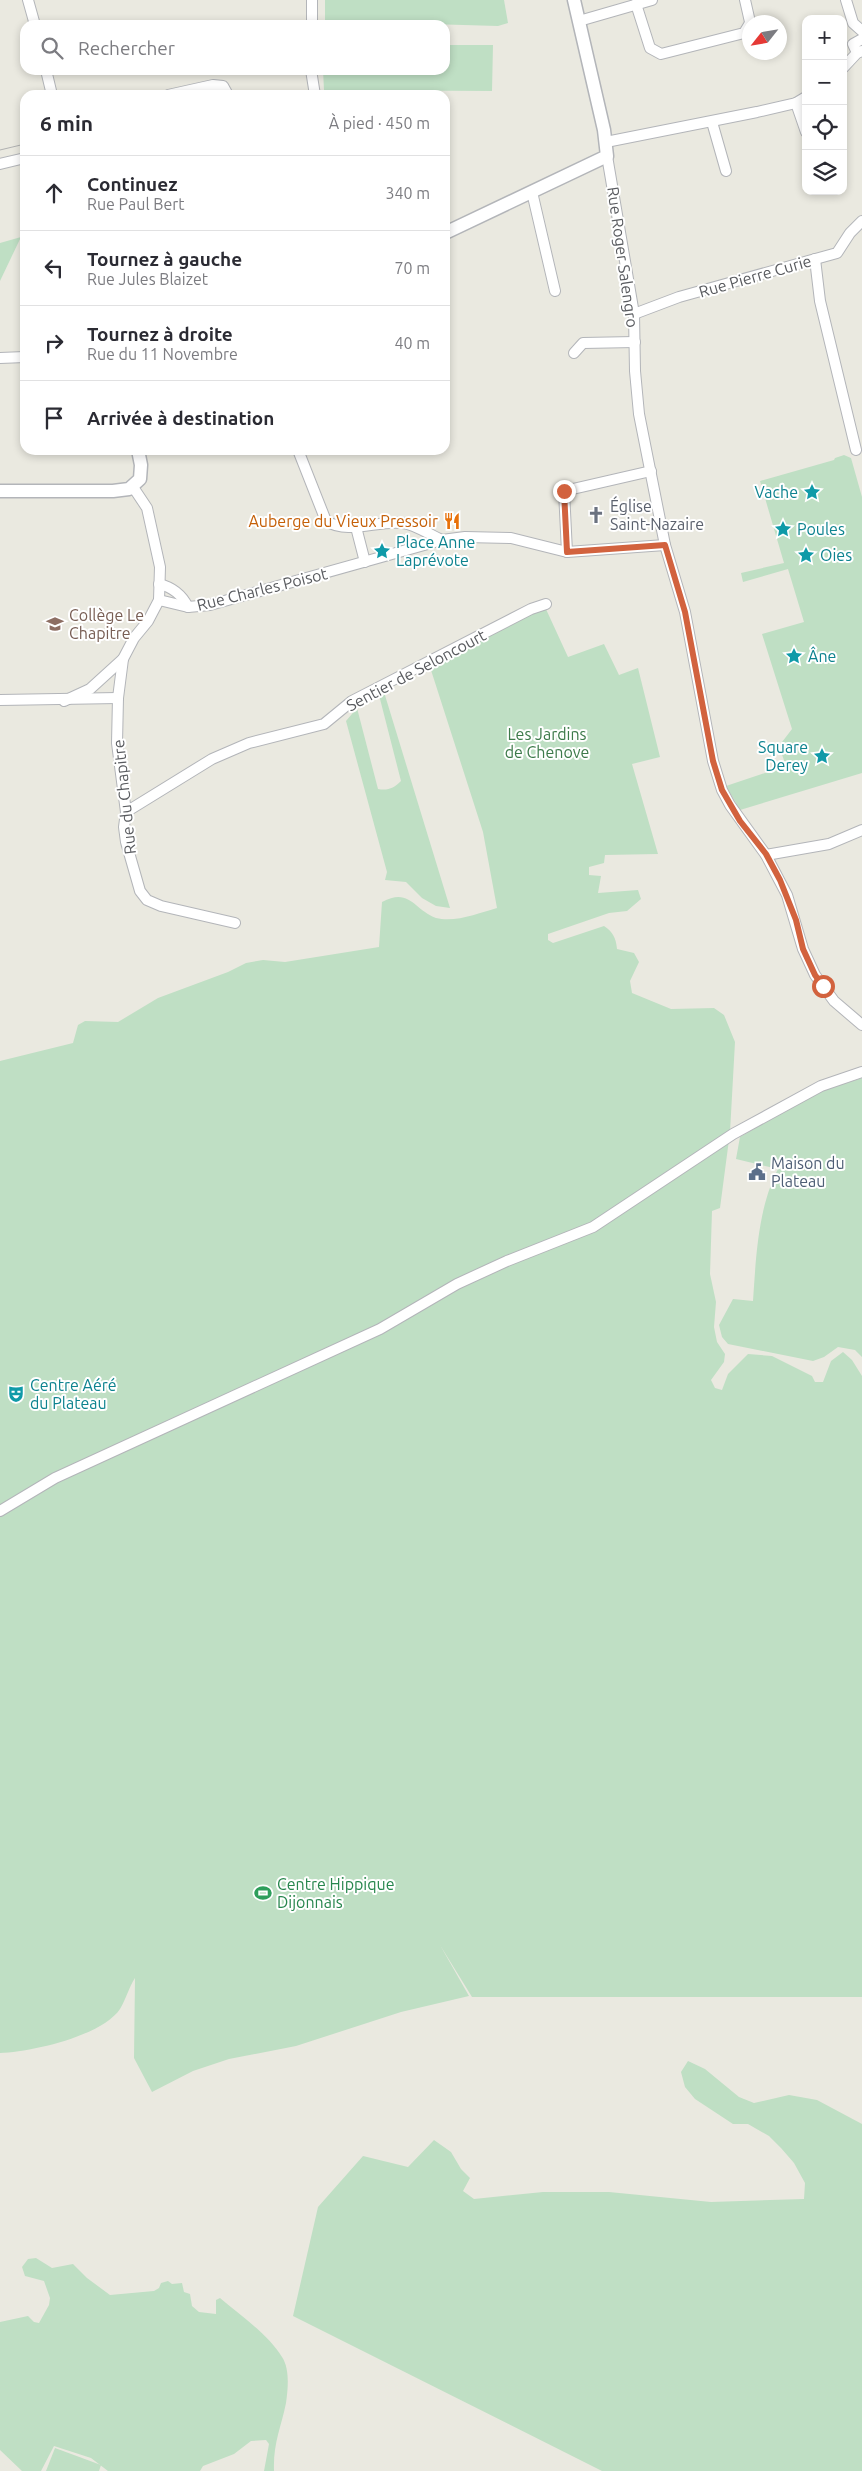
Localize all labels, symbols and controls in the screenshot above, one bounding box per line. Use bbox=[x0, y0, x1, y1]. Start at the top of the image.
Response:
north arrow bbox=[742, 15, 787, 60]
map controls bbox=[802, 15, 847, 195]
button: + bbox=[802, 15, 847, 60]
search box bbox=[20, 20, 450, 75]
icon: search bbox=[38, 34, 66, 62]
text: Rechercher bbox=[78, 37, 175, 59]
button: − bbox=[802, 60, 847, 105]
button: locate bbox=[802, 105, 847, 150]
text: 6 min bbox=[40, 111, 93, 135]
text: À pied · 450 m bbox=[329, 114, 430, 132]
button: layers bbox=[802, 150, 847, 195]
text: Continuez bbox=[87, 173, 177, 195]
icon: ahead bbox=[40, 179, 68, 207]
text: 340 m bbox=[385, 184, 430, 202]
street label: Rue Roger Salengro bbox=[604, 185, 642, 329]
text: Rue Paul Bert bbox=[87, 195, 185, 213]
text: Tournez à gauche bbox=[87, 248, 242, 270]
street label: Rue Pierre Curie bbox=[697, 251, 813, 301]
icon: left bbox=[40, 254, 68, 282]
text: 70 m bbox=[394, 259, 430, 277]
text: Rue Jules Blaizet bbox=[87, 270, 208, 288]
text: Tournez à droite bbox=[87, 323, 233, 345]
icon: right bbox=[40, 329, 68, 357]
text: 40 m bbox=[394, 334, 430, 352]
text: Rue du 11 Novembre bbox=[87, 345, 238, 363]
icon: arrive bbox=[40, 404, 68, 432]
text: Arrivée à destination bbox=[87, 407, 274, 429]
route end bbox=[553, 480, 576, 503]
place icon: Vache bbox=[802, 482, 822, 502]
place label: Vache bbox=[754, 483, 798, 501]
place label: Église Saint-Nazaire bbox=[610, 495, 704, 533]
church icon: Église Saint-Nazaire bbox=[586, 505, 606, 525]
restaurant icon: Auberge du Vieux Pressoir bbox=[442, 511, 462, 531]
place label: Auberge du Vieux Pressoir bbox=[248, 512, 438, 530]
place icon: Poules bbox=[773, 519, 793, 539]
place label: Poules bbox=[797, 520, 845, 538]
place label: Place Anne Laprévote bbox=[396, 533, 475, 569]
place icon: Place Anne Laprévote bbox=[372, 541, 392, 561]
place icon: Oies bbox=[796, 545, 816, 565]
place label: Oies bbox=[820, 546, 852, 564]
street label: Rue Charles Poisot bbox=[195, 564, 330, 614]
place label: Collège Le Chapitre bbox=[69, 606, 144, 642]
school or university icon: Collège Le Chapitre bbox=[45, 614, 65, 634]
street label: Sentier de Seloncourt bbox=[343, 625, 489, 714]
place icon: Âne bbox=[784, 646, 804, 666]
place label: Âne bbox=[808, 646, 836, 665]
park label: Les Jardins de Chenove bbox=[505, 725, 589, 761]
place label: Square Derey bbox=[758, 738, 808, 774]
street label: Rue du Chapitre bbox=[109, 739, 139, 855]
place icon: Square Derey bbox=[812, 746, 832, 766]
route start bbox=[812, 975, 835, 998]
place label: Maison du Plateau bbox=[771, 1154, 845, 1190]
public building icon: Maison du Plateau bbox=[747, 1162, 767, 1182]
place label: Centre Aéré du Plateau bbox=[30, 1376, 117, 1412]
theatre icon: Centre Aéré du Plateau bbox=[6, 1384, 26, 1404]
place label: Centre Hippique Dijonnais bbox=[277, 1875, 395, 1911]
sports icon: Centre Hippique Dijonnais bbox=[253, 1883, 273, 1903]

